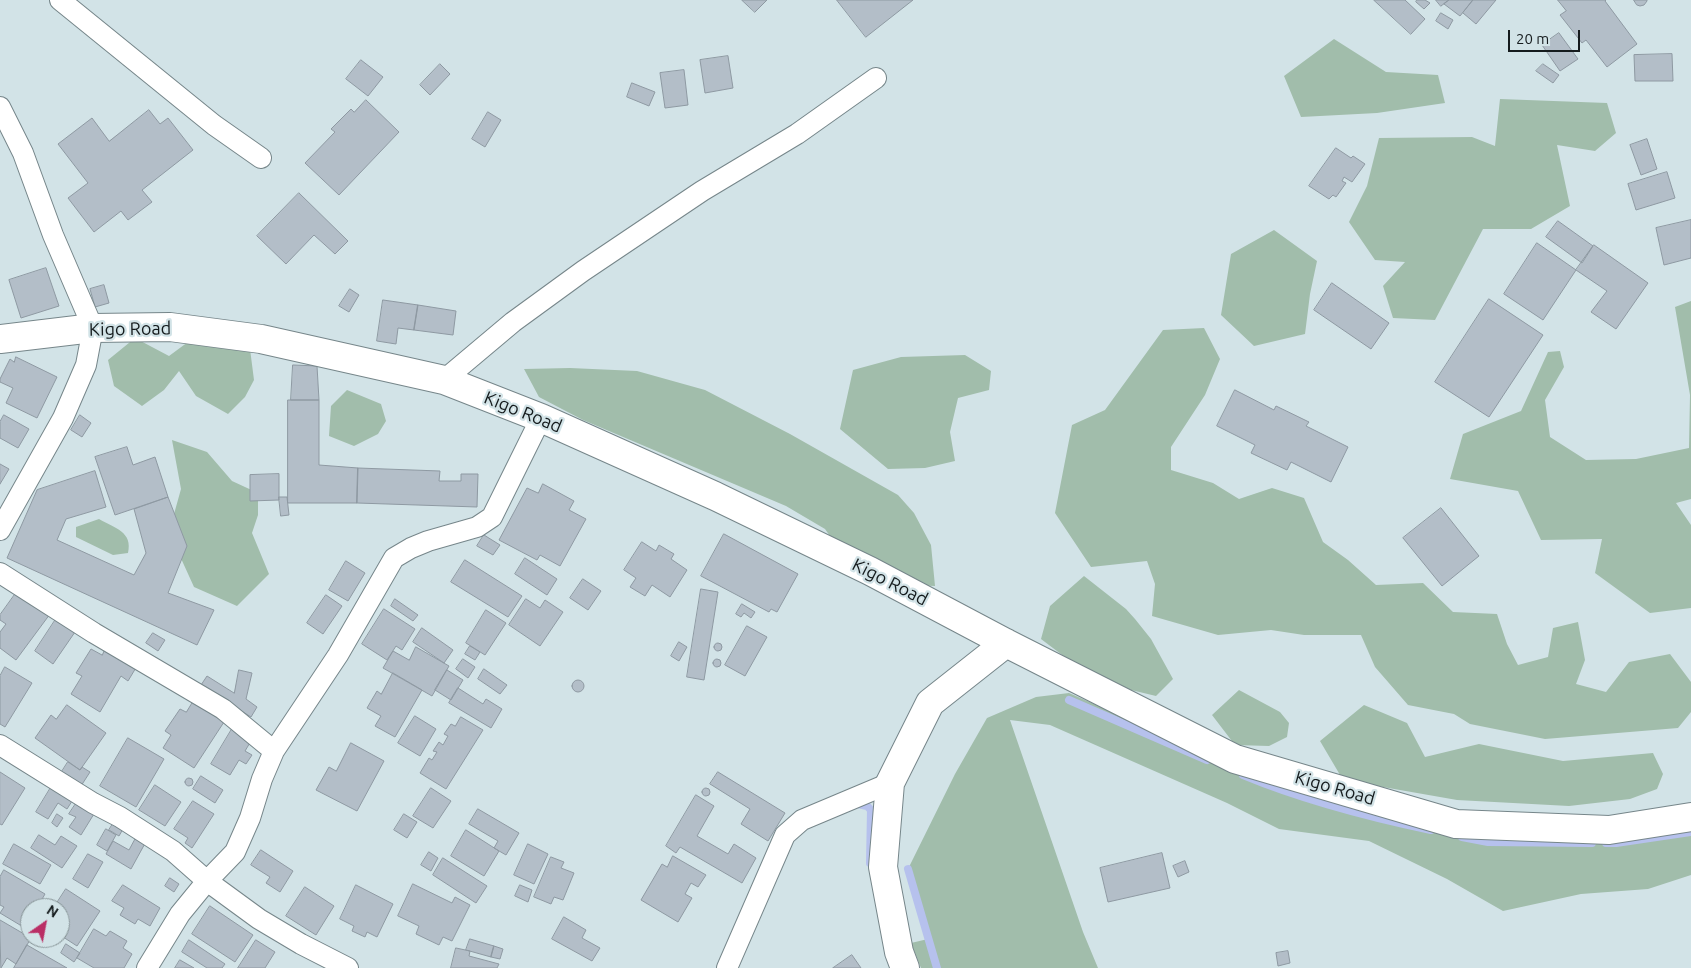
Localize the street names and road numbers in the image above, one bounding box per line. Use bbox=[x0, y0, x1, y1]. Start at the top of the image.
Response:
street label: Kigo Road bbox=[89, 317, 171, 341]
street label: Kigo Road bbox=[481, 387, 565, 437]
street label: Kigo Road bbox=[848, 554, 932, 610]
street label: Kigo Road bbox=[1293, 766, 1377, 810]

